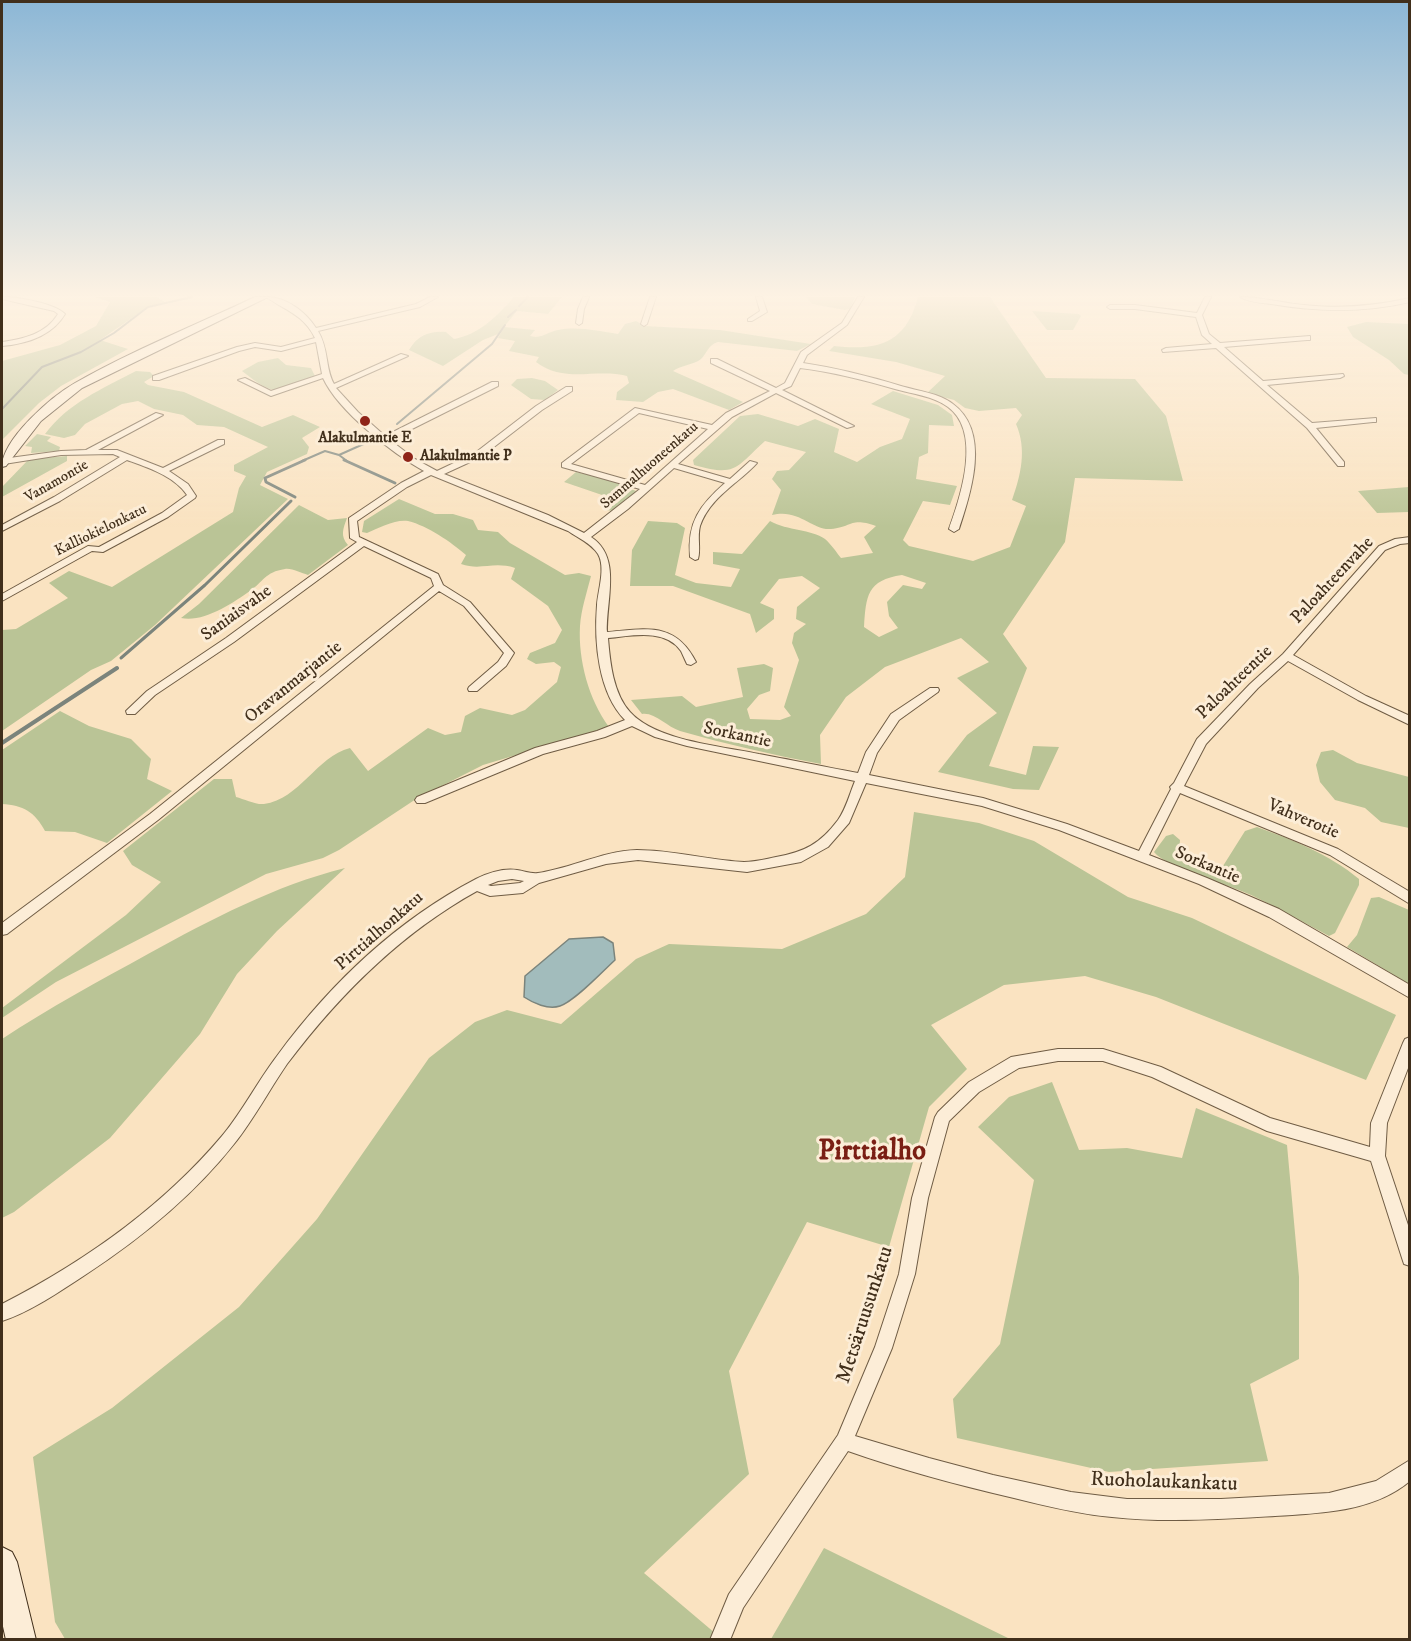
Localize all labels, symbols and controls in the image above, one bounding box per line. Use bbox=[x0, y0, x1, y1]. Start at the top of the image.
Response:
marker: Alakulmantie E bbox=[358, 414, 372, 428]
street label: Sammalhuoneenkatu bbox=[597, 419, 703, 513]
place label: Alakulmantie E bbox=[318, 430, 412, 448]
place label: Alakulmantie P bbox=[420, 448, 512, 466]
marker: Alakulmantie P bbox=[401, 450, 415, 464]
street label: Vanamontie bbox=[22, 457, 92, 507]
street label: Kalliokielonkatu bbox=[52, 501, 150, 561]
street label: Paloahteenvahe bbox=[1287, 533, 1379, 629]
street label: Saniaisvahe bbox=[198, 581, 276, 647]
street label: Oravanmarjantie bbox=[241, 637, 347, 729]
street label: Paloahteentie bbox=[1193, 642, 1277, 724]
street label: Sorkantie bbox=[701, 718, 773, 754]
street label: Vahverotie bbox=[1264, 795, 1342, 845]
street label: Sorkantie bbox=[1171, 843, 1243, 889]
street label: Pirttialhonkatu bbox=[332, 888, 428, 976]
district label: Pirttialho bbox=[818, 1136, 926, 1170]
street label: Metsäruusunkatu bbox=[832, 1243, 900, 1387]
street label: Ruoholaukankatu bbox=[1090, 1468, 1238, 1498]

